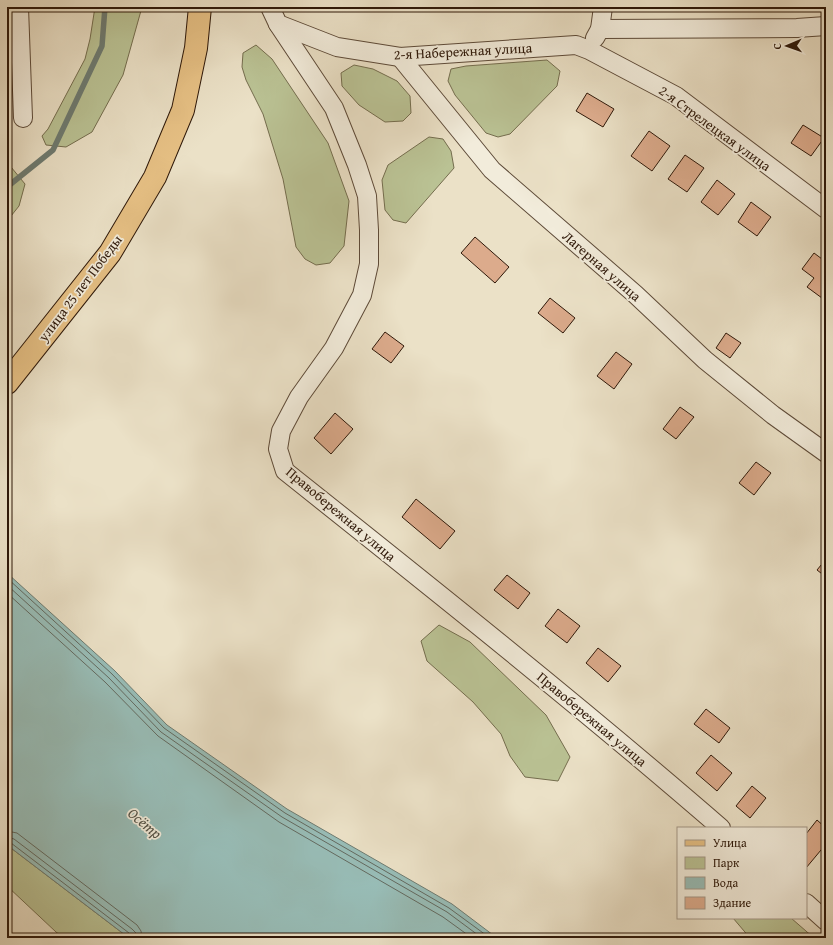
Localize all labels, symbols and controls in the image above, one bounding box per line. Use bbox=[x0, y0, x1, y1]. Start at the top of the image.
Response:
north arrow bbox=[767, 26, 807, 66]
street label: 2-я Набережная улица bbox=[393, 37, 533, 65]
text: С bbox=[769, 43, 785, 50]
street label: 2-я Стрелецкая улица bbox=[655, 80, 776, 176]
street label: Лагерная улица bbox=[558, 226, 646, 306]
street label: улица 25 лет Победы bbox=[33, 230, 127, 346]
street label: Правобережная улица bbox=[282, 462, 401, 566]
street label: Правобережная улица bbox=[533, 667, 652, 771]
water label: Осётр bbox=[123, 803, 167, 843]
legend bbox=[677, 827, 807, 919]
text: Улица bbox=[713, 834, 747, 851]
text: Парк bbox=[713, 854, 740, 871]
text: Вода bbox=[713, 874, 738, 891]
text: Здание bbox=[713, 894, 752, 911]

